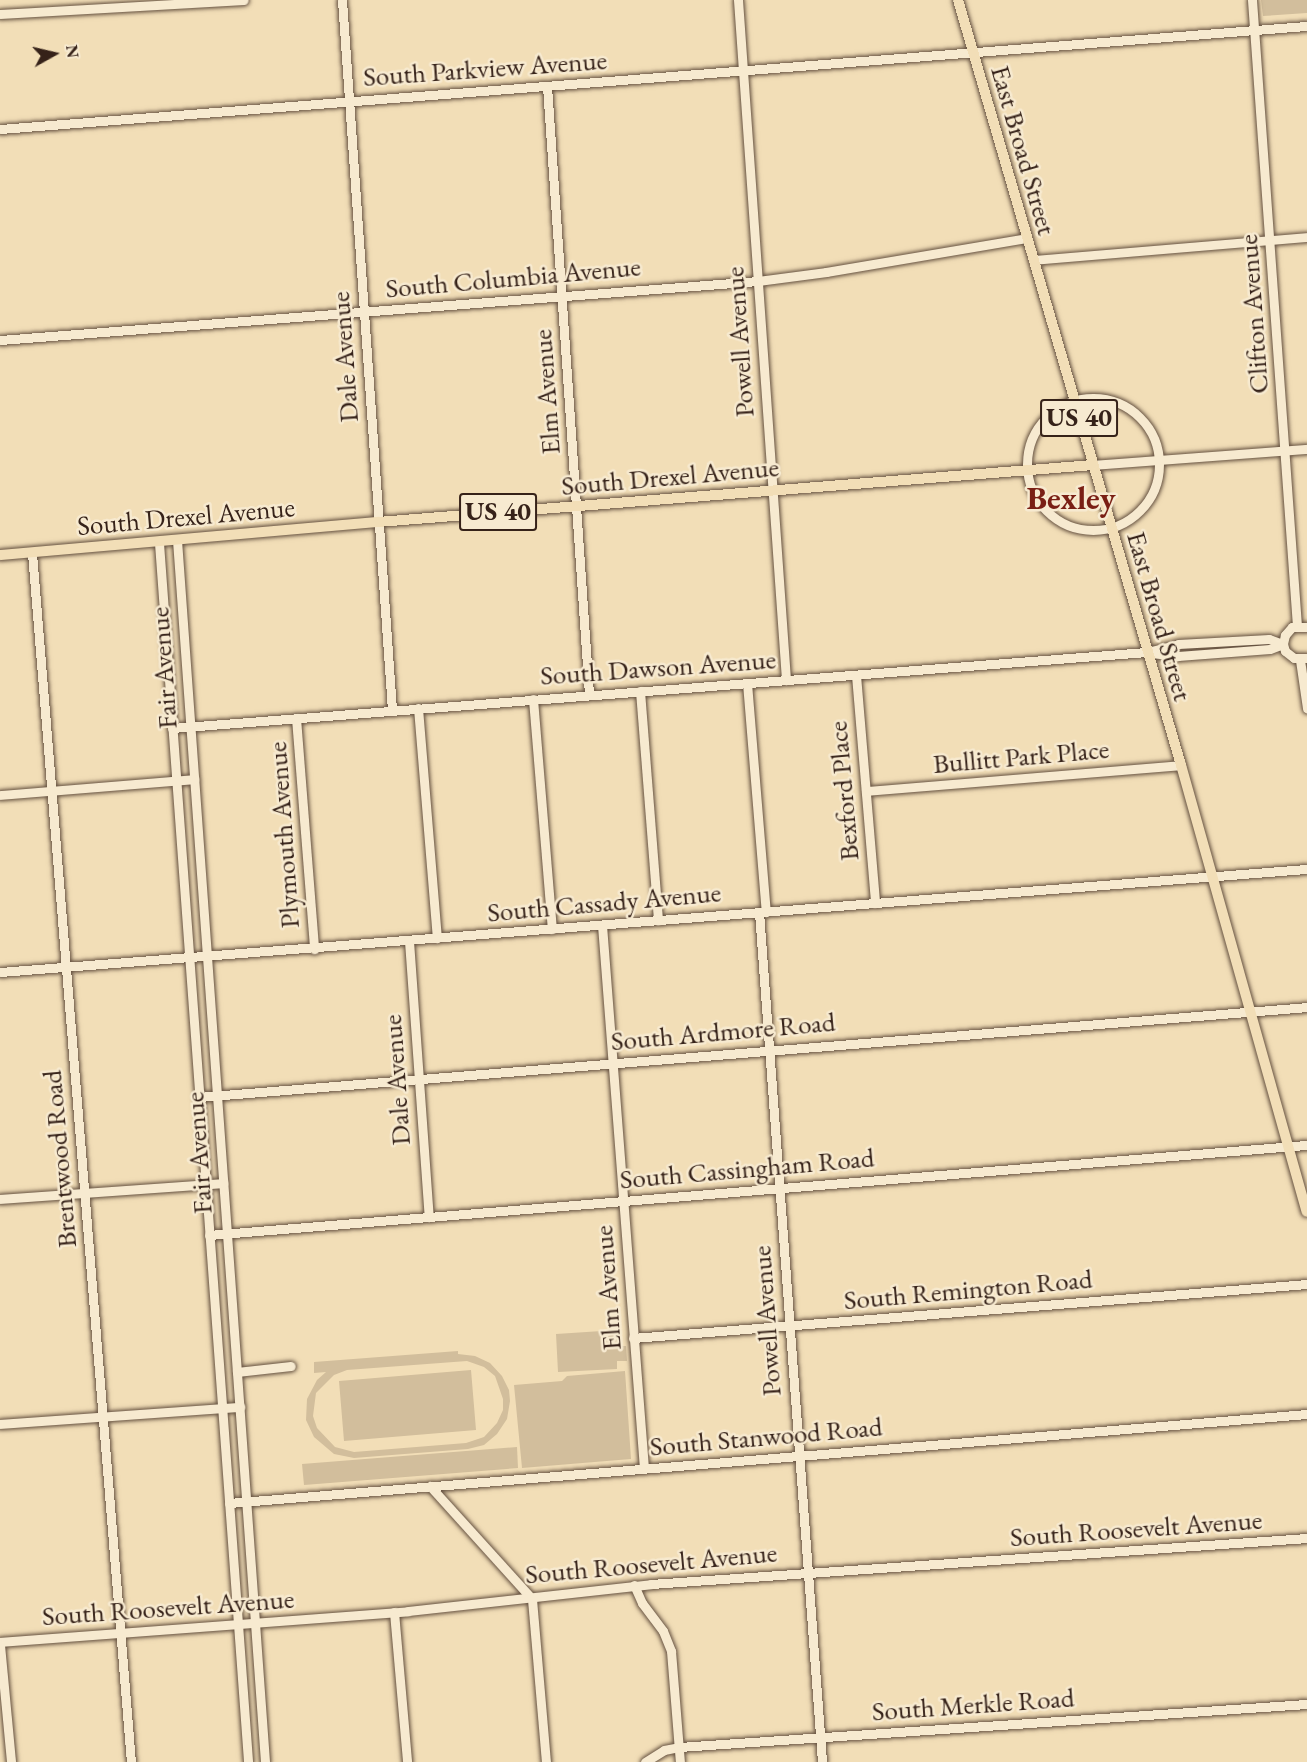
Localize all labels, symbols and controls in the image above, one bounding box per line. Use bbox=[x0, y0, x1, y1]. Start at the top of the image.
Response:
north arrow bbox=[24, 24, 84, 84]
street label: South Parkview Avenue bbox=[362, 43, 608, 93]
text: N bbox=[61, 44, 84, 59]
street label: East Broad Street bbox=[984, 62, 1064, 238]
street label: Clifton Avenue bbox=[1231, 233, 1275, 395]
street label: South Columbia Avenue bbox=[384, 250, 642, 304]
street label: Powell Avenue bbox=[718, 266, 760, 418]
street label: Dale Avenue bbox=[323, 291, 365, 423]
street label: Elm Avenue bbox=[525, 328, 567, 456]
road number: US 40 bbox=[1040, 395, 1118, 441]
street label: South Drexel Avenue bbox=[560, 450, 780, 502]
district label: Bexley bbox=[1026, 478, 1116, 518]
road number: US 40 bbox=[459, 489, 537, 535]
street label: South Drexel Avenue bbox=[76, 490, 296, 542]
street label: East Broad Street bbox=[1120, 528, 1200, 704]
street label: Fair Avenue bbox=[143, 606, 183, 730]
street label: South Dawson Avenue bbox=[539, 643, 777, 691]
street label: Bexford Place bbox=[821, 720, 865, 862]
street label: Bullitt Park Place bbox=[932, 732, 1110, 780]
street label: Plymouth Avenue bbox=[260, 741, 306, 929]
street label: South Cassady Avenue bbox=[486, 876, 722, 928]
street label: South Ardmore Road bbox=[609, 1005, 837, 1057]
street label: Dale Avenue bbox=[375, 1014, 417, 1146]
street label: Brentwood Road bbox=[35, 1069, 83, 1249]
street label: Fair Avenue bbox=[178, 1091, 218, 1215]
street label: South Cassingham Road bbox=[618, 1141, 876, 1195]
street label: Elm Avenue bbox=[586, 1224, 628, 1352]
street label: Powell Avenue bbox=[745, 1245, 787, 1397]
street label: South Remington Road bbox=[842, 1262, 1094, 1316]
street label: South Stanwood Road bbox=[648, 1410, 884, 1462]
street label: South Roosevelt Avenue bbox=[1009, 1503, 1263, 1553]
street label: South Roosevelt Avenue bbox=[524, 1536, 778, 1590]
street label: South Roosevelt Avenue bbox=[41, 1582, 295, 1632]
street label: South Merkle Road bbox=[871, 1681, 1075, 1727]

